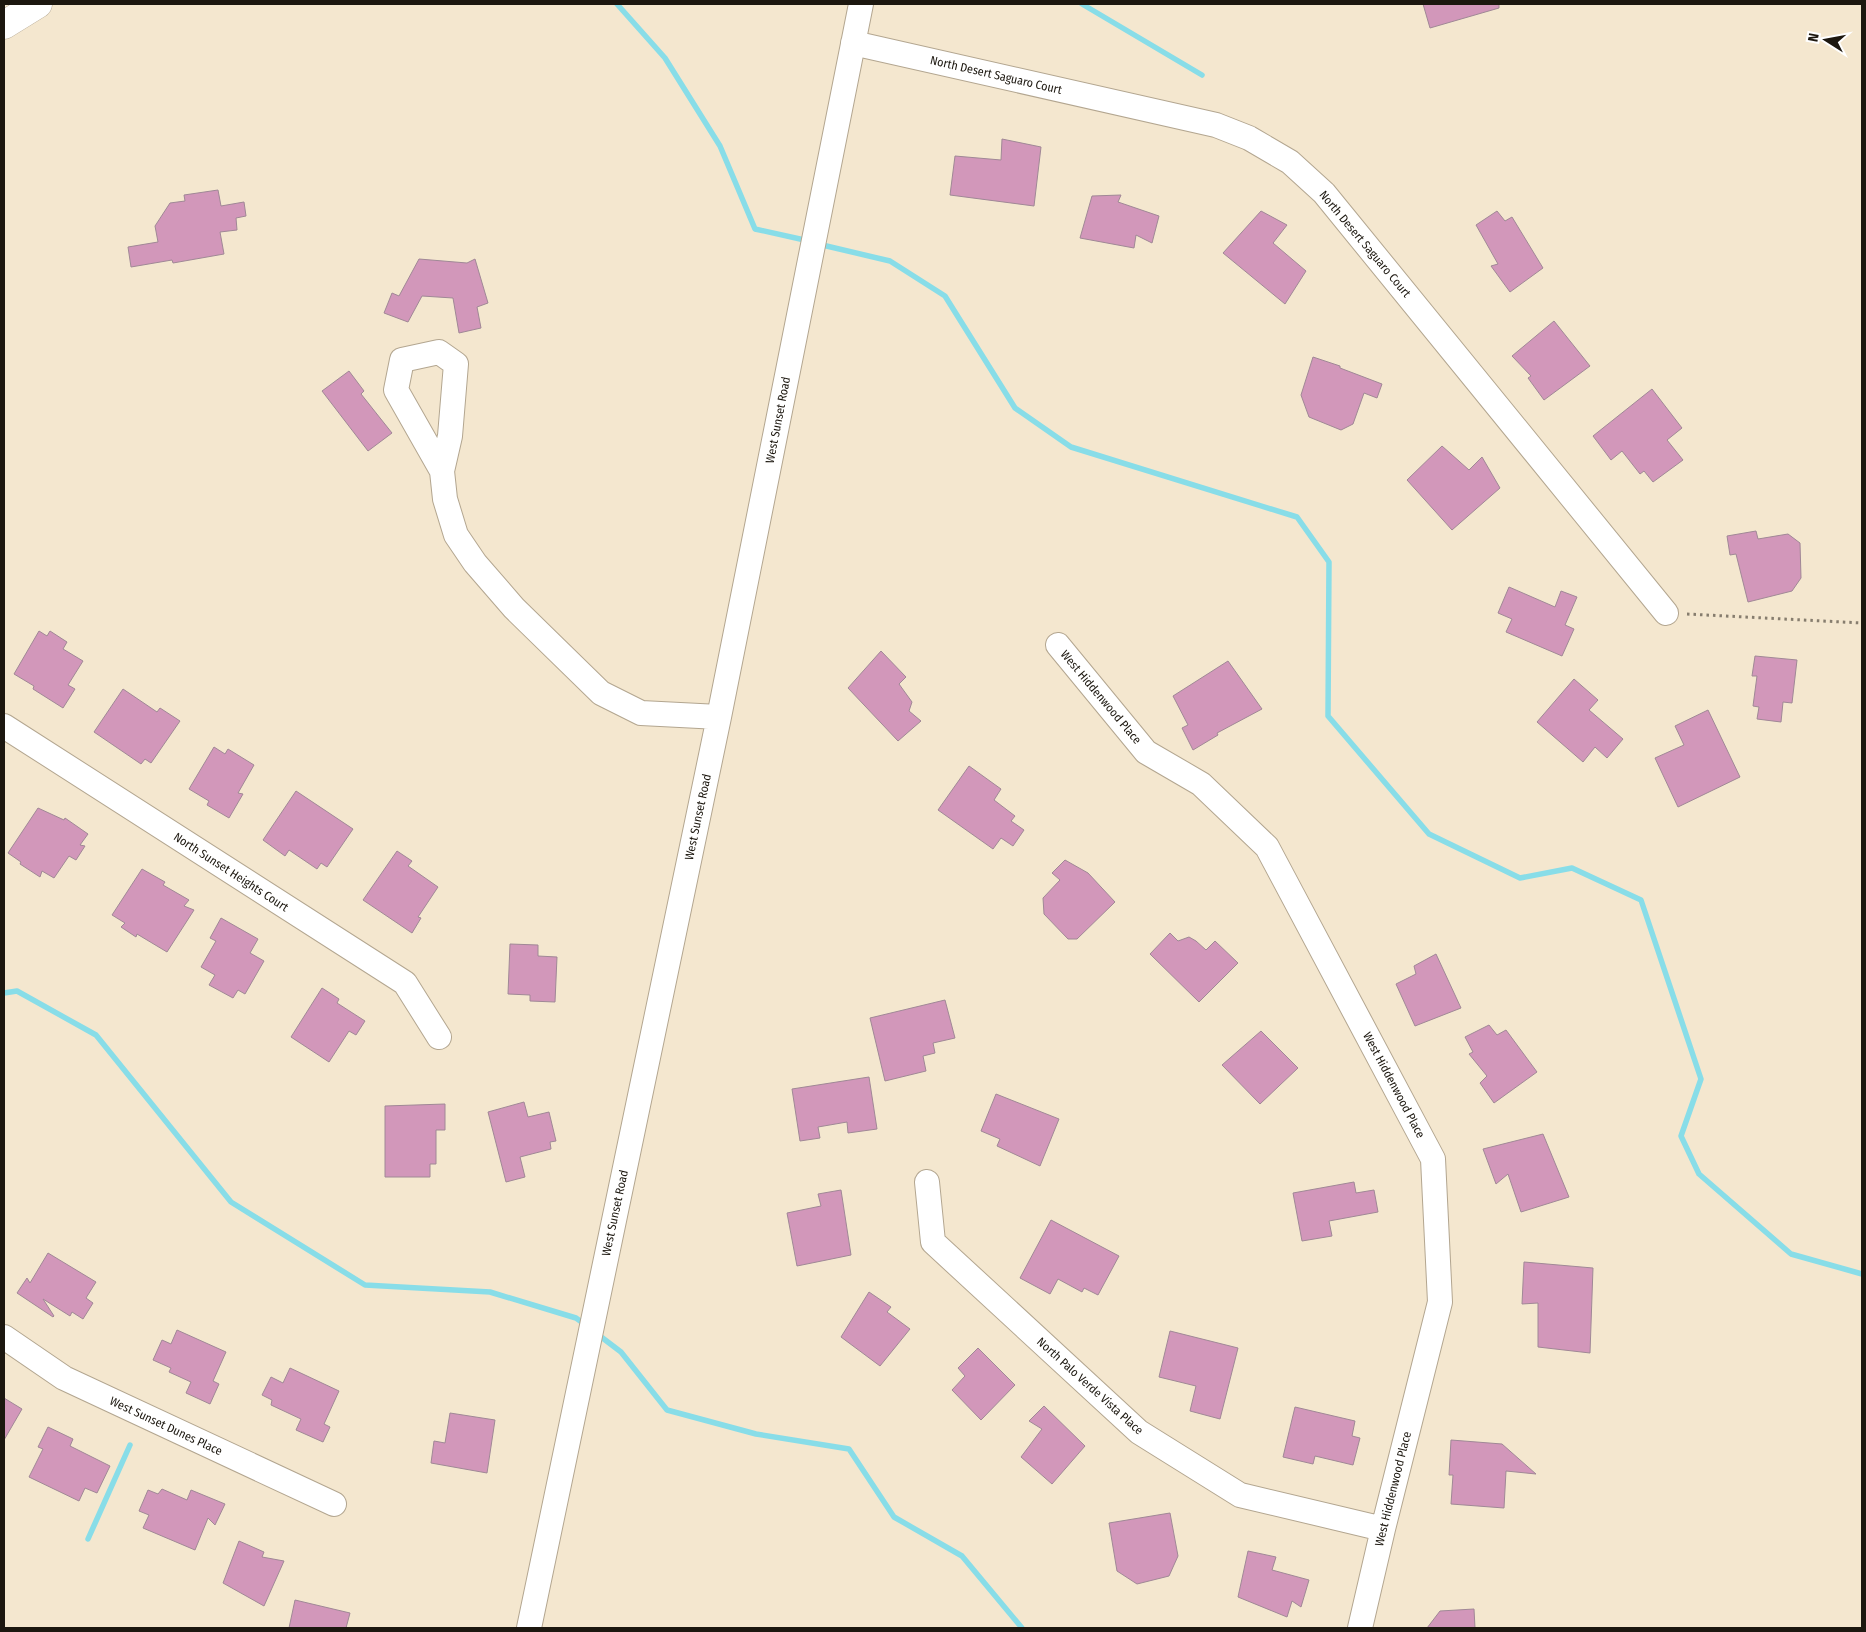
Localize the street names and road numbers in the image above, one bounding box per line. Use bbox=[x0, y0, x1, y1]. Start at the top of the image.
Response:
street label: North Desert Saguaro Court bbox=[929, 53, 1063, 97]
street label: North Desert Saguaro Court bbox=[1316, 188, 1414, 300]
street label: West Sunset Road bbox=[763, 376, 793, 464]
street label: West Hiddenwood Place bbox=[1058, 647, 1144, 747]
street label: West Sunset Road bbox=[682, 773, 714, 861]
street label: North Sunset Heights Court bbox=[171, 830, 291, 914]
street label: West Hiddenwood Place bbox=[1360, 1030, 1428, 1140]
street label: West Sunset Road bbox=[599, 1169, 631, 1257]
street label: North Palo Verde Vista Place bbox=[1034, 1335, 1146, 1437]
street label: West Sunset Dunes Place bbox=[108, 1394, 225, 1458]
street label: West Hiddenwood Place bbox=[1372, 1430, 1414, 1548]

